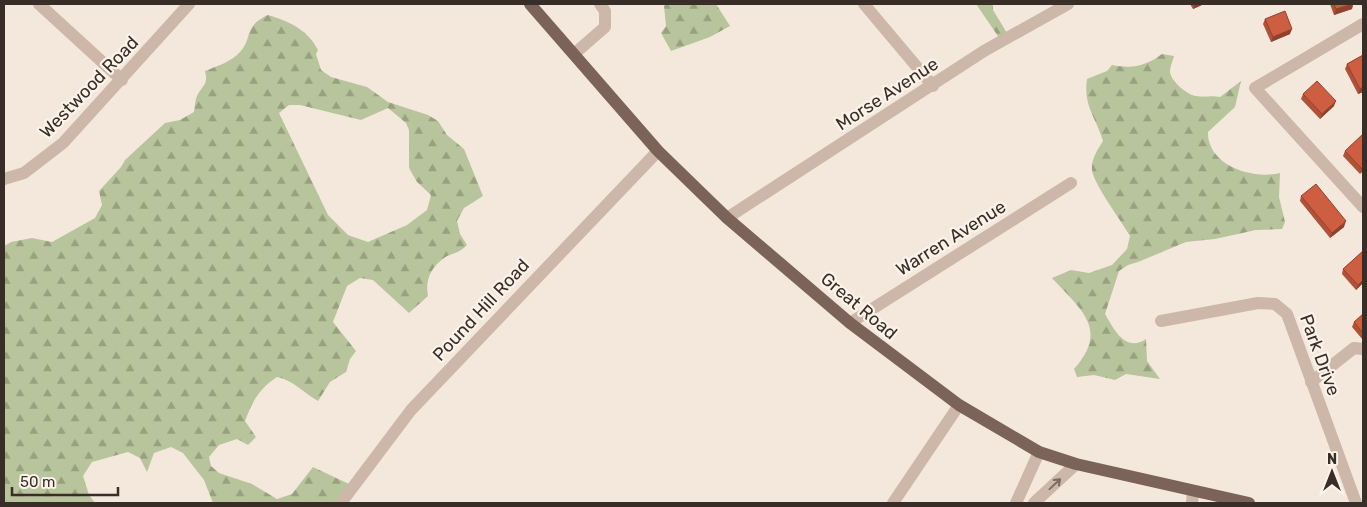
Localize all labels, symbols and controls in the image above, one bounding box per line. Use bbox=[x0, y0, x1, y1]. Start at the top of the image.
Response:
street label: Westwood Road bbox=[35, 32, 143, 142]
street label: Morse Avenue bbox=[832, 53, 942, 135]
street label: Warren Avenue bbox=[892, 195, 1010, 281]
street label: Pound Hill Road bbox=[428, 254, 534, 366]
street label: Great Road bbox=[816, 268, 902, 344]
street label: Park Drive bbox=[1295, 311, 1345, 399]
north arrow bbox=[1307, 447, 1357, 497]
text: N bbox=[1327, 451, 1337, 468]
scale bar bbox=[12, 464, 119, 496]
text: 50 m bbox=[20, 473, 55, 491]
one-way arrow bbox=[1048, 478, 1061, 490]

